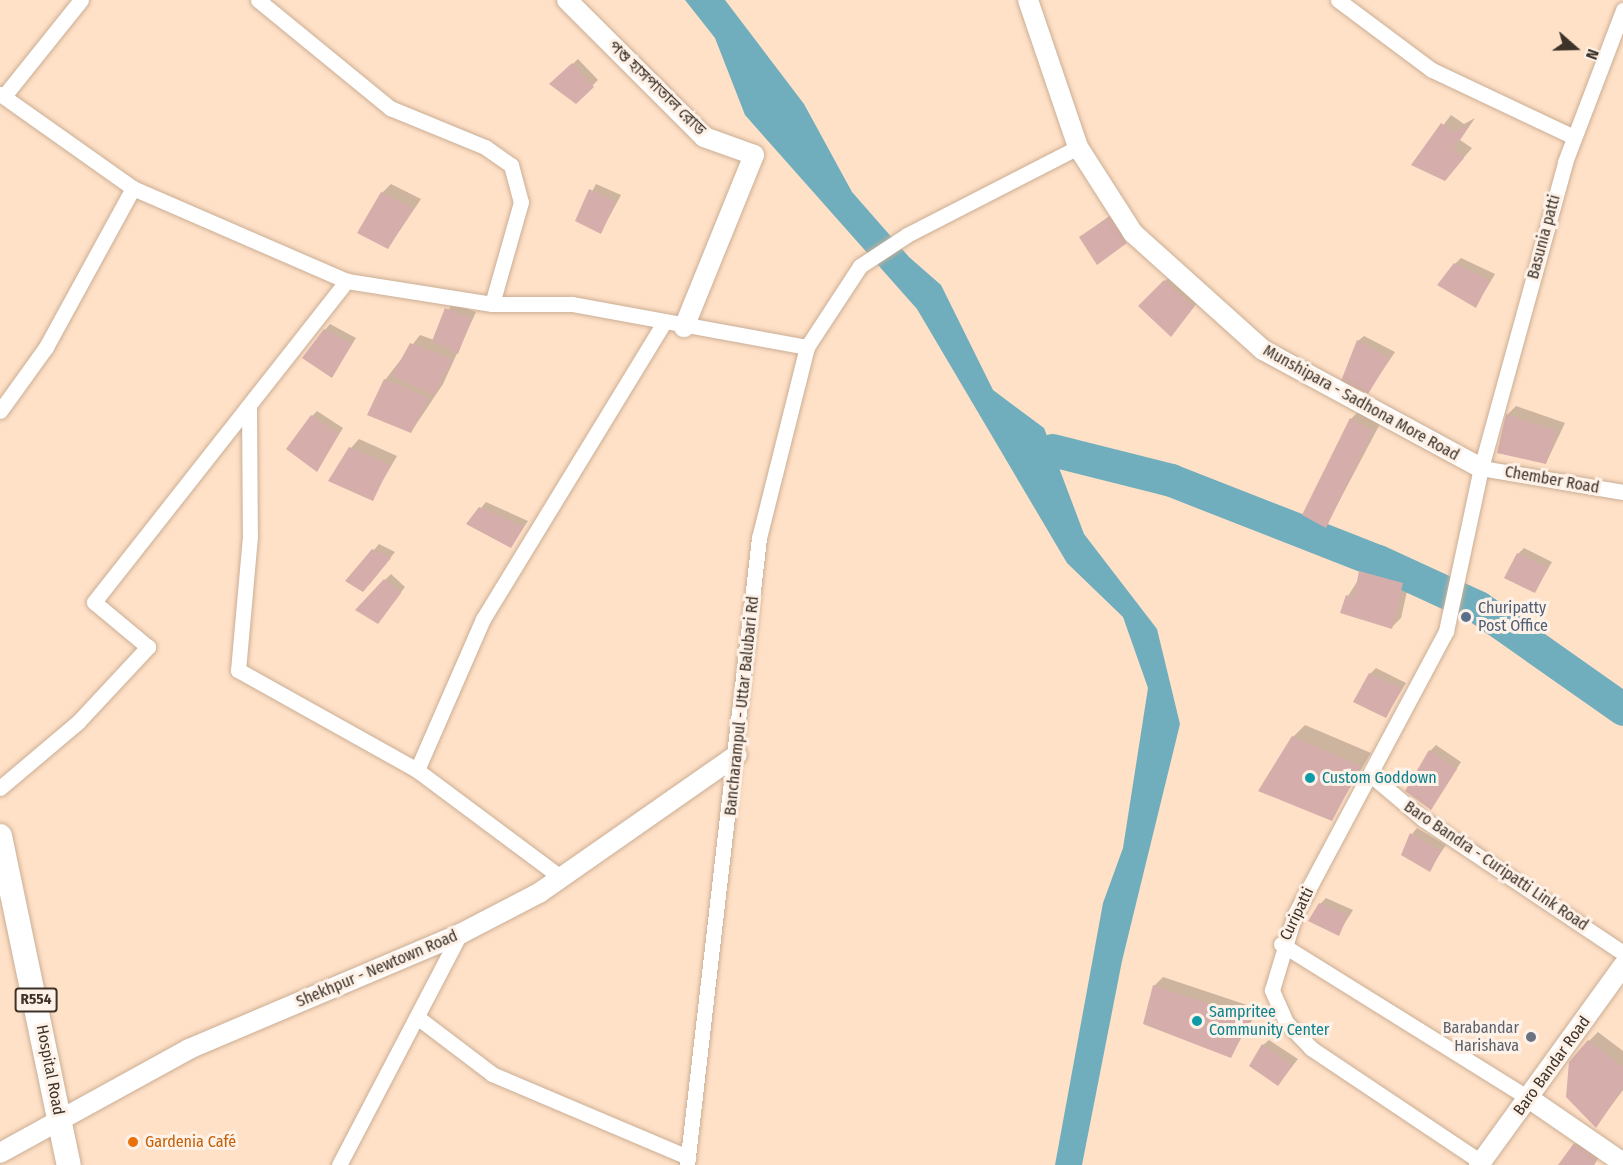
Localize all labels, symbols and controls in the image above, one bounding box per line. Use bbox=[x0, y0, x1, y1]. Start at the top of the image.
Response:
north arrow bbox=[1545, 18, 1605, 78]
street label: পশু হাসপাতাল রোড bbox=[604, 37, 710, 139]
text: N bbox=[1582, 47, 1603, 62]
street label: Basunia patti bbox=[1524, 193, 1564, 281]
street label: Munshipara - Sadhona More Road bbox=[1260, 341, 1462, 465]
street label: Chember Road bbox=[1503, 462, 1601, 498]
street label: Bancharampul - Uttar Balubari Rd bbox=[721, 595, 763, 817]
place label: Churipatty Post Office bbox=[1478, 598, 1548, 636]
marker: Churipatty Post Office bbox=[1459, 610, 1473, 624]
place label: Custom Goddown bbox=[1322, 768, 1437, 788]
marker: Custom Goddown bbox=[1303, 771, 1317, 785]
street label: Baro Bandra - Curipatti Link Road bbox=[1400, 797, 1592, 935]
street label: Curipatti bbox=[1276, 884, 1318, 944]
street label: Shekhpur - Newtown Road bbox=[293, 926, 461, 1012]
road number: R554 bbox=[14, 988, 58, 1012]
place label: Sampritee Community Center bbox=[1209, 1002, 1329, 1040]
street label: Baro Bandar Road bbox=[1510, 1013, 1594, 1119]
marker: Sampritee Community Center bbox=[1190, 1014, 1204, 1028]
place label: Barabandar Harishava bbox=[1443, 1018, 1519, 1056]
street label: Hospital Road bbox=[32, 1023, 68, 1117]
marker: Barabandar Harishava bbox=[1524, 1030, 1538, 1044]
place label: Gardenia Café bbox=[145, 1132, 236, 1152]
marker: Gardenia Café bbox=[126, 1135, 140, 1149]

